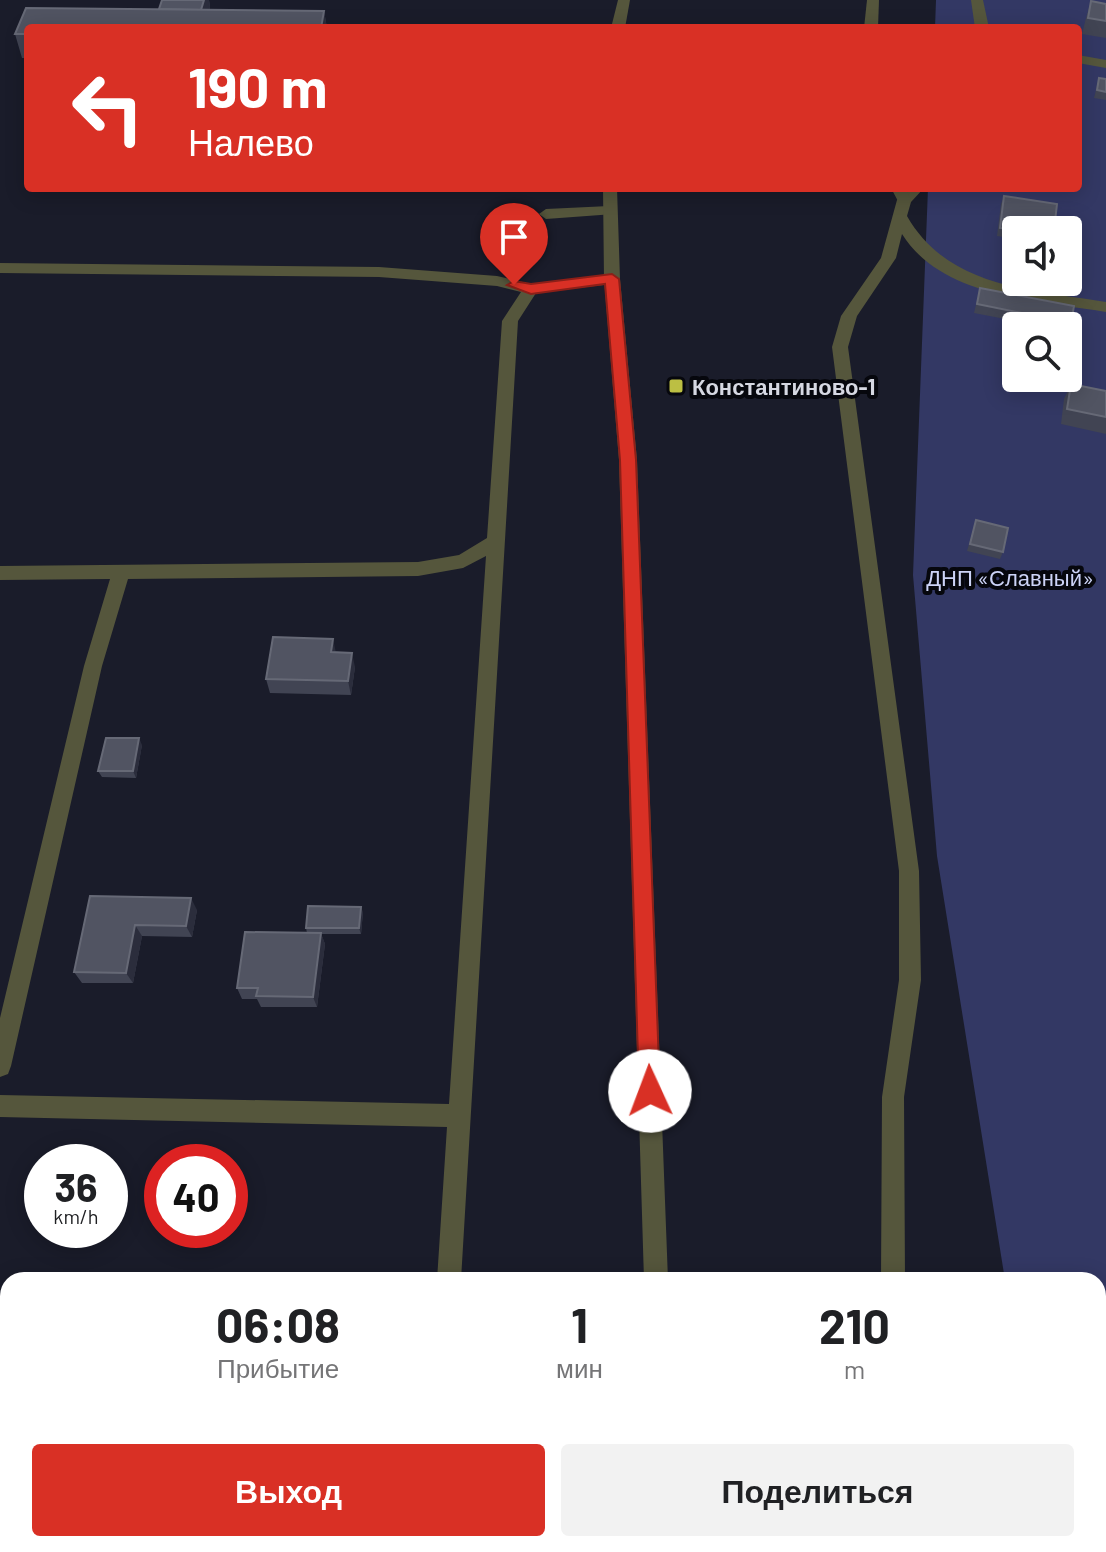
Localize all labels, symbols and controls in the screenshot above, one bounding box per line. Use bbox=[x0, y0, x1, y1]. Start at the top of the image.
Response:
text: 190 m bbox=[188, 52, 327, 119]
icon: left bbox=[56, 56, 160, 160]
text: Налево bbox=[188, 120, 314, 163]
pin bbox=[480, 203, 548, 285]
icon: arrive bbox=[492, 215, 536, 259]
map controls bbox=[1002, 216, 1082, 392]
button: sound bbox=[1002, 216, 1082, 296]
button: search bbox=[1002, 312, 1082, 392]
place label: Константиново-1 bbox=[692, 373, 875, 399]
marker: Константиново-1 bbox=[667, 377, 685, 395]
park label: ДНП «Славный» bbox=[926, 564, 1094, 591]
position arrow bbox=[608, 1049, 692, 1133]
speed limit sign: 40 bbox=[144, 1144, 248, 1248]
text: 36 bbox=[54, 1162, 98, 1210]
text: km/h bbox=[53, 1204, 99, 1228]
text: 06:08 bbox=[216, 1295, 340, 1353]
text: 1 bbox=[571, 1295, 588, 1353]
text: 210 bbox=[819, 1296, 890, 1354]
text: Прибытие bbox=[217, 1352, 339, 1383]
text: мин bbox=[556, 1352, 603, 1383]
text: m bbox=[844, 1353, 865, 1384]
button: Выход bbox=[32, 1444, 545, 1536]
button: Поделиться bbox=[561, 1444, 1074, 1536]

